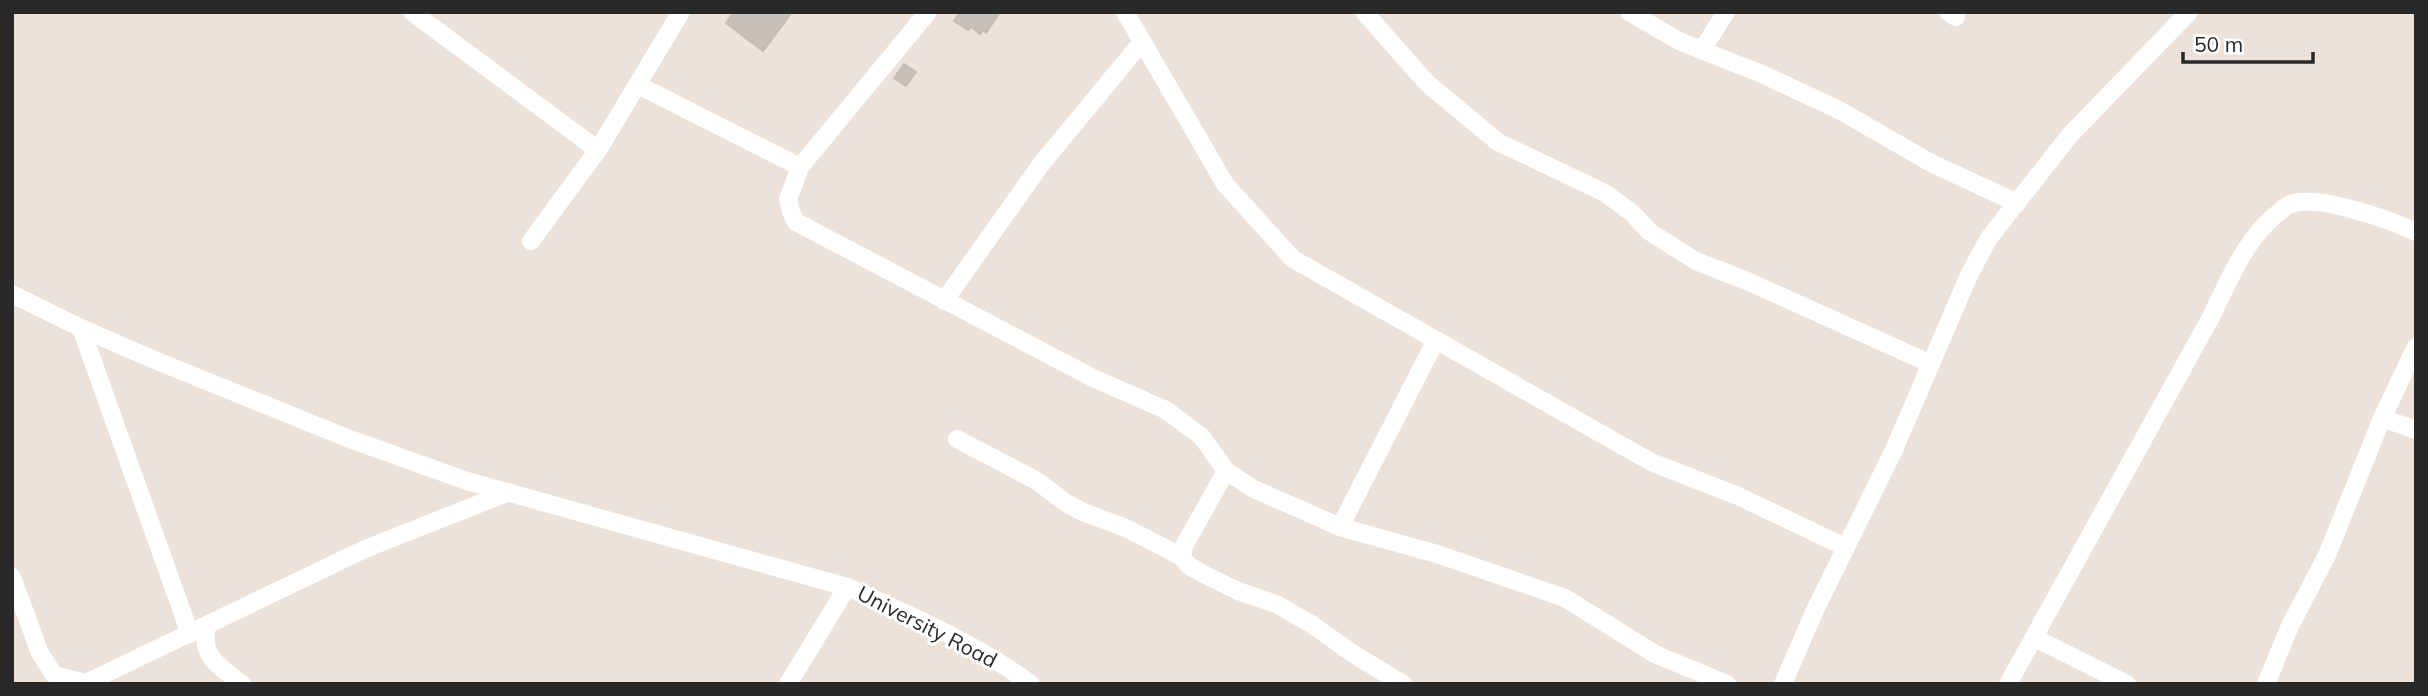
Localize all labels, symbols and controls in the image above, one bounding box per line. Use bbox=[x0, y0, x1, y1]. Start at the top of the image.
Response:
scale bar bbox=[2183, 21, 2312, 65]
text: 50 m bbox=[2194, 31, 2243, 57]
street label: University Road bbox=[853, 580, 1002, 673]

